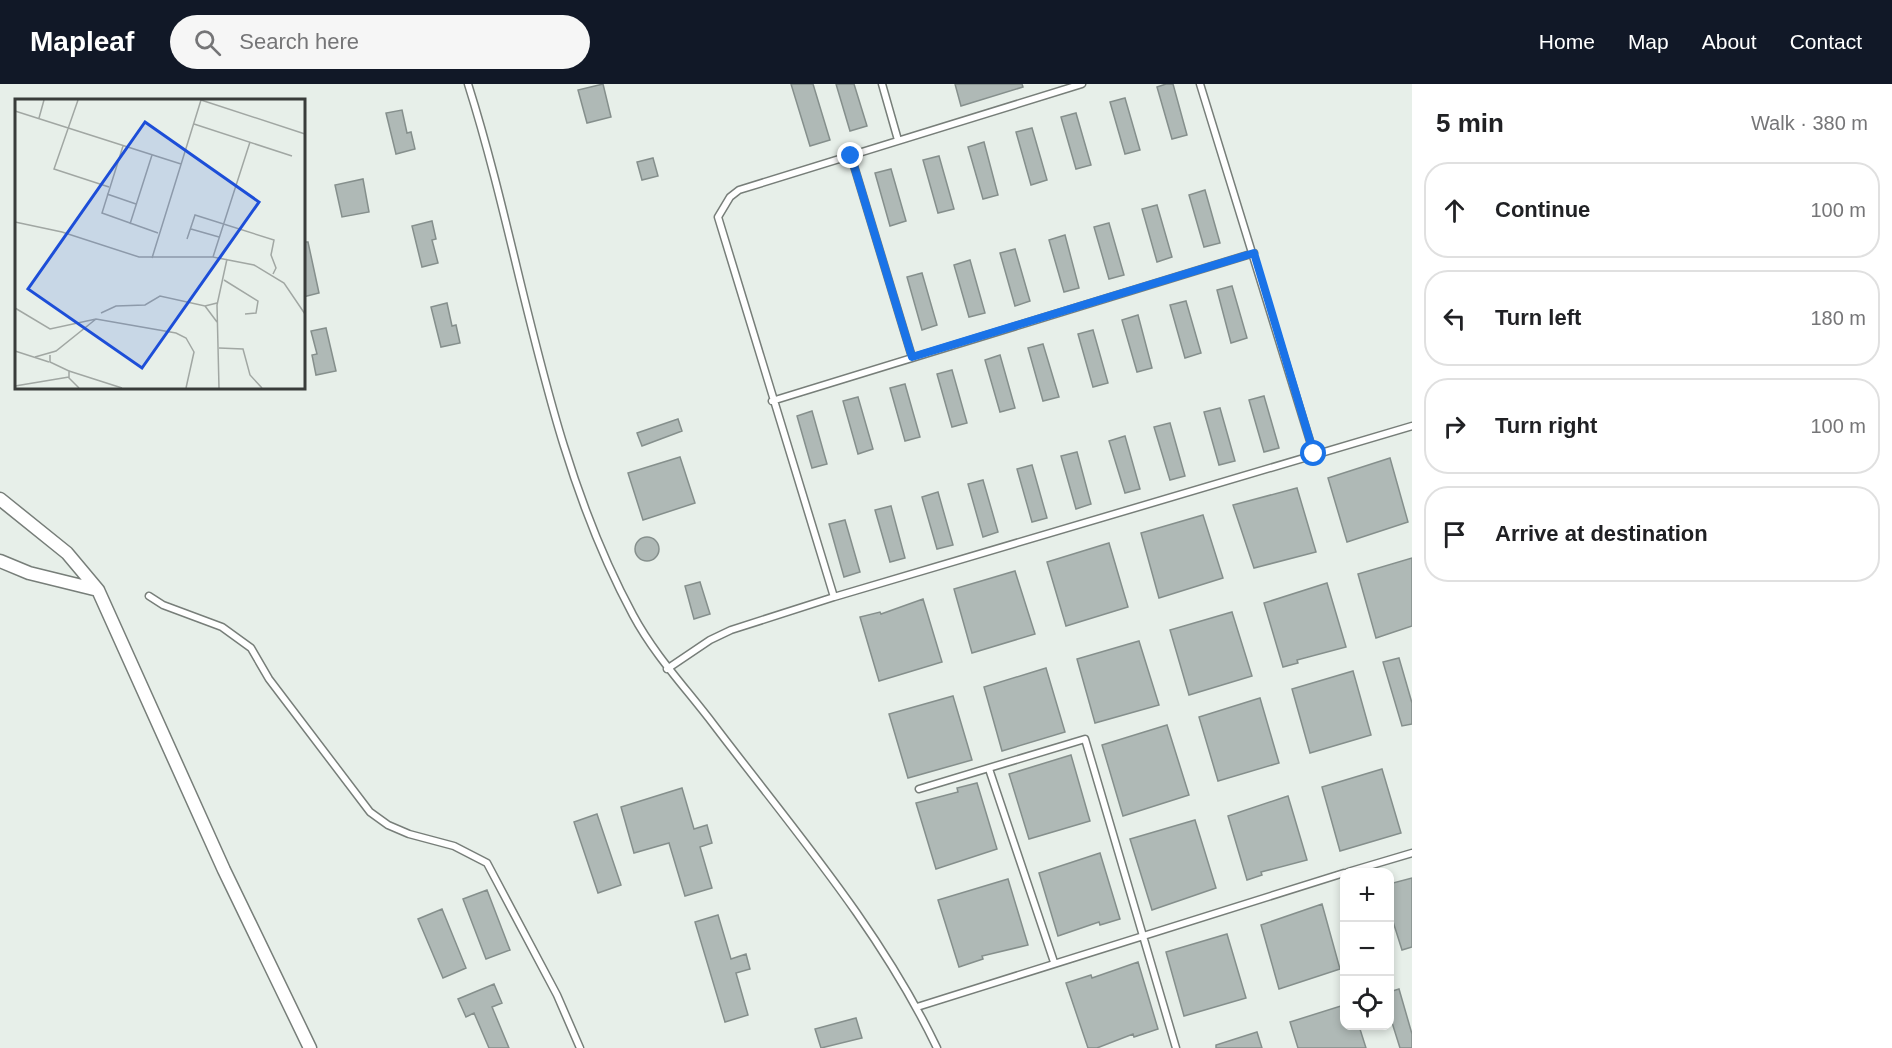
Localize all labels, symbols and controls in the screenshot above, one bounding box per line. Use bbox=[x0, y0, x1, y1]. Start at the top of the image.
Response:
search box bbox=[170, 15, 590, 69]
text: Mapleaf bbox=[30, 26, 134, 57]
icon: search bbox=[191, 26, 224, 59]
text: Search here bbox=[239, 29, 359, 54]
text: Home bbox=[1539, 30, 1595, 53]
text: Map bbox=[1628, 30, 1669, 53]
text: About bbox=[1702, 30, 1757, 53]
text: Contact bbox=[1790, 30, 1862, 53]
inset map bbox=[15, 99, 304, 388]
text: 5 min bbox=[1436, 108, 1504, 138]
text: Walk · 380 m bbox=[1751, 112, 1868, 134]
route end bbox=[837, 142, 863, 168]
icon: ahead bbox=[1438, 194, 1471, 227]
text: Continue bbox=[1495, 197, 1590, 222]
text: 100 m bbox=[1810, 199, 1866, 221]
icon: left bbox=[1438, 302, 1471, 335]
text: Turn left bbox=[1495, 305, 1581, 330]
text: 180 m bbox=[1810, 307, 1866, 329]
icon: right bbox=[1438, 410, 1471, 443]
text: Turn right bbox=[1495, 413, 1597, 438]
text: 100 m bbox=[1810, 415, 1866, 437]
route start bbox=[1300, 440, 1326, 466]
icon: arrive bbox=[1438, 518, 1471, 551]
text: Arrive at destination bbox=[1495, 521, 1708, 546]
map controls bbox=[1340, 868, 1394, 1030]
button: + bbox=[1340, 868, 1394, 922]
button: − bbox=[1340, 922, 1394, 976]
button: locate bbox=[1340, 976, 1394, 1030]

